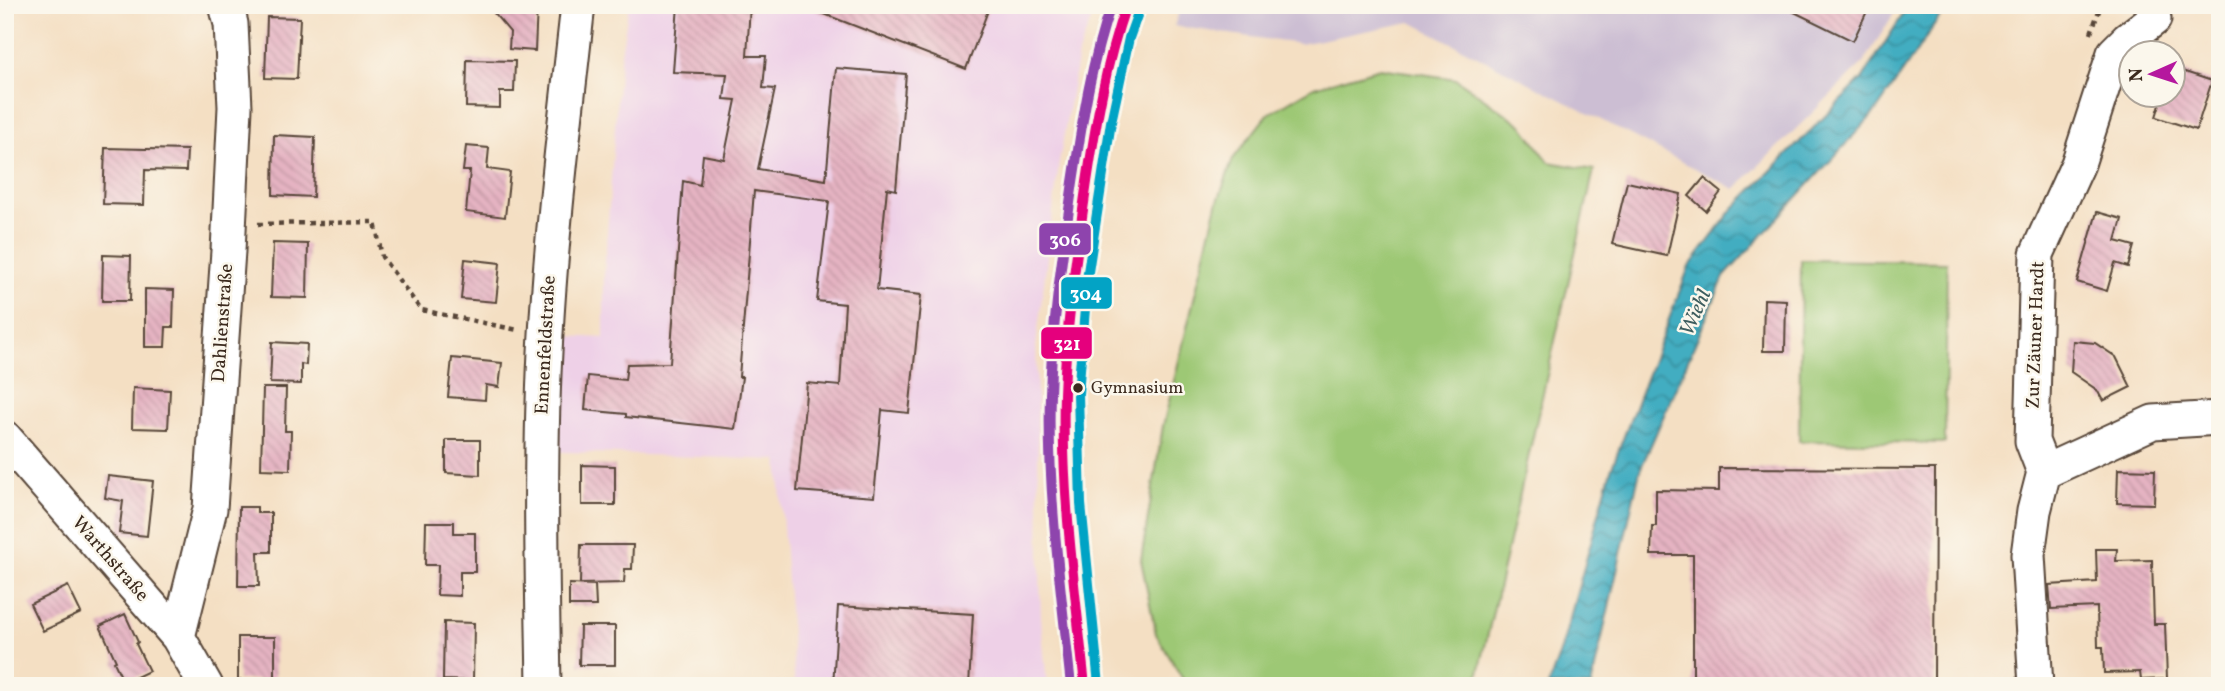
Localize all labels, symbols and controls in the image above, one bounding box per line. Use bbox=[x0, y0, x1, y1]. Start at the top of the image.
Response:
north arrow bbox=[2116, 38, 2186, 108]
text: N bbox=[2124, 67, 2150, 82]
line badge: 306 bbox=[1038, 222, 1092, 256]
text: 306 bbox=[1049, 228, 1081, 254]
street label: Zur Zäuner Hardt bbox=[2020, 260, 2052, 409]
street label: Dahlienstraße bbox=[206, 263, 240, 383]
street label: Ennenfeldstraße bbox=[529, 275, 563, 415]
line badge: 304 bbox=[1060, 276, 1113, 310]
text: 304 bbox=[1070, 282, 1102, 308]
water label: Wiehl bbox=[1673, 285, 1719, 341]
line badge: 321 bbox=[1040, 326, 1093, 360]
text: 321 bbox=[1053, 332, 1081, 358]
place label: Gymnasium bbox=[1091, 377, 1183, 400]
marker: Gymnasium bbox=[1071, 381, 1085, 395]
street label: Warthstraße bbox=[65, 511, 155, 607]

